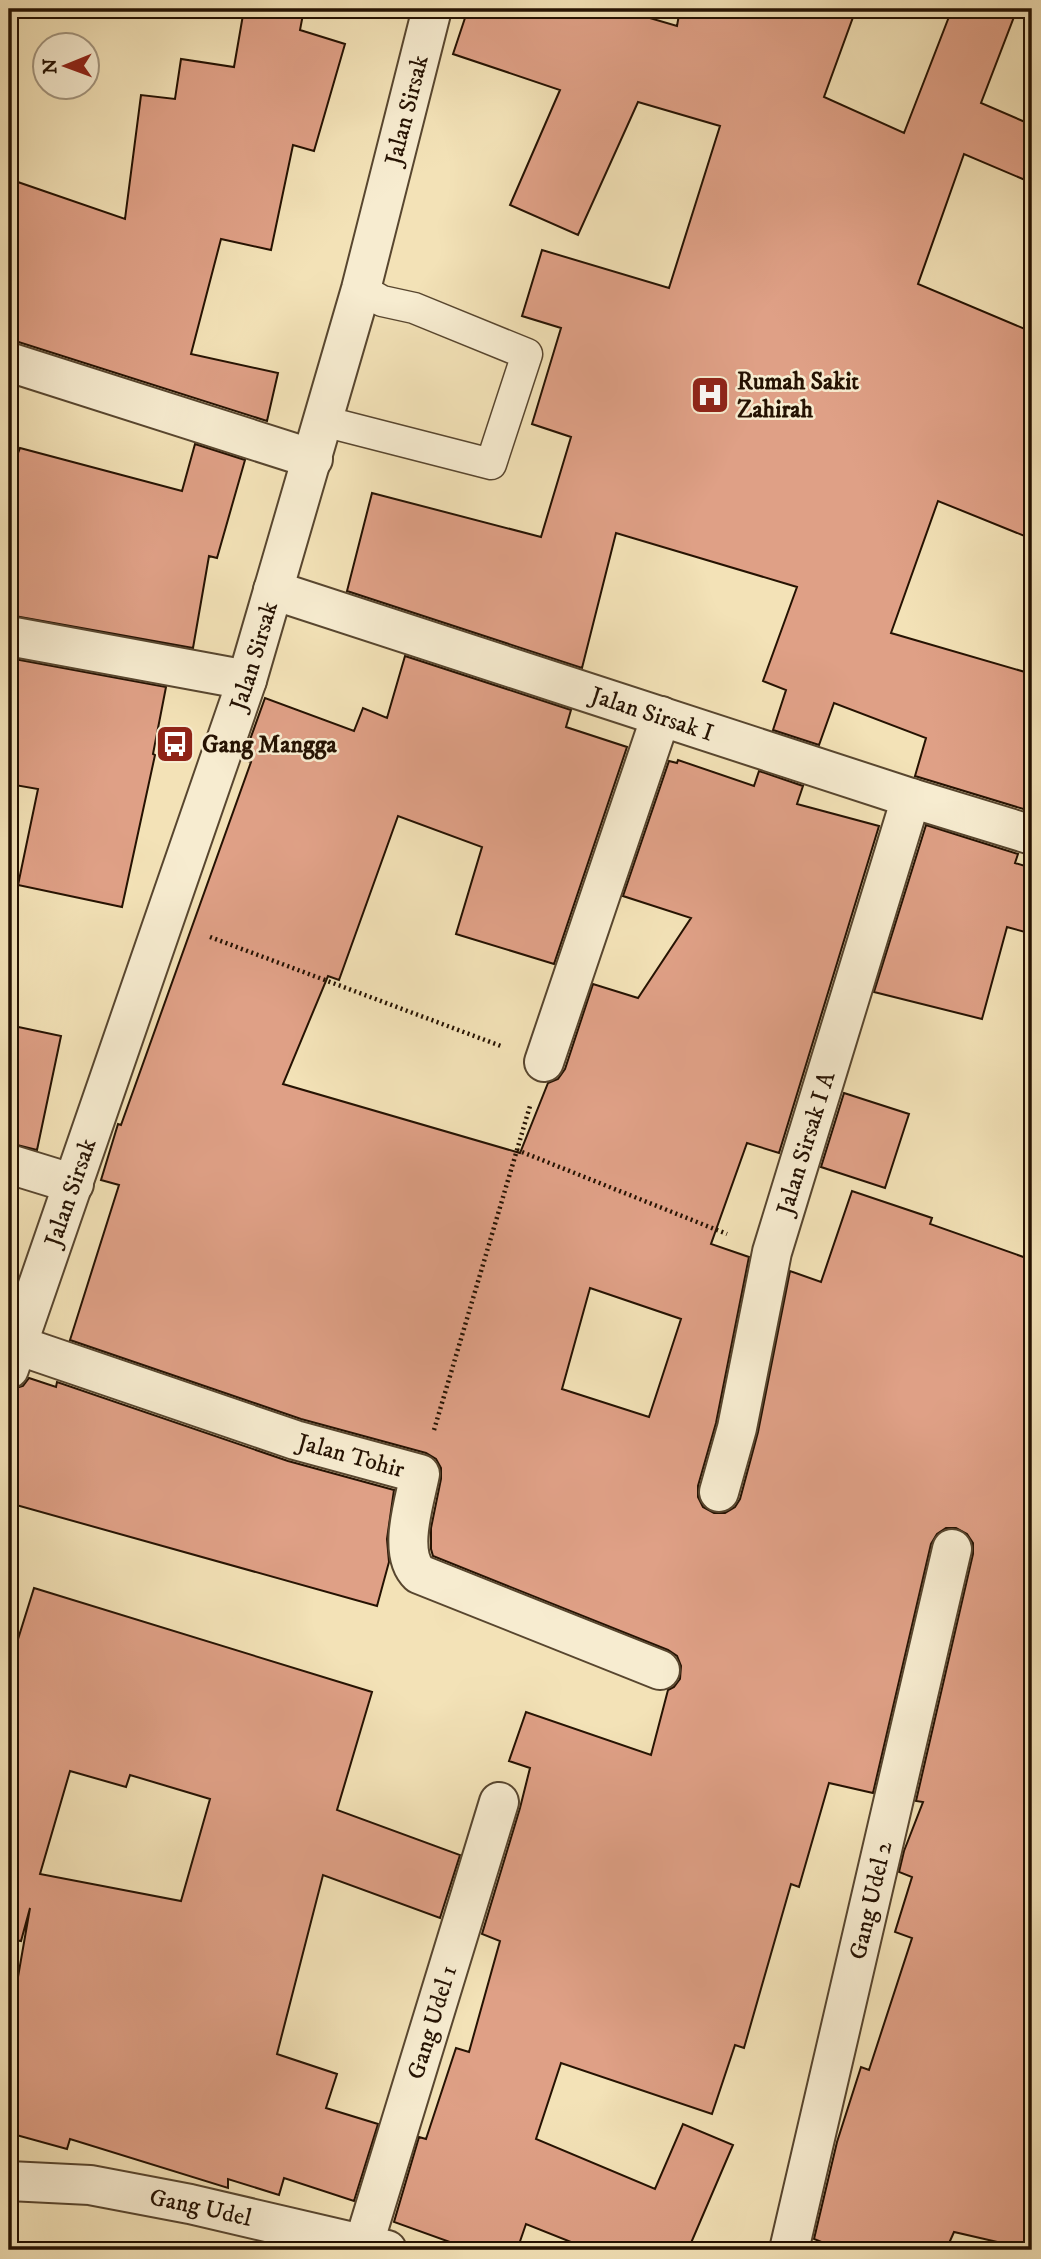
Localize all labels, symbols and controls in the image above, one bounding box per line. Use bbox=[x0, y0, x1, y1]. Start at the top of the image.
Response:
north arrow bbox=[32, 32, 102, 102]
street label: Jalan Sirsak bbox=[379, 52, 436, 170]
text: N bbox=[39, 58, 62, 74]
place label: Rumah Sakit Zahirah bbox=[737, 367, 859, 425]
hospital icon: Rumah Sakit Zahirah bbox=[689, 374, 731, 416]
street label: Jalan Sirsak bbox=[223, 598, 285, 716]
street label: Jalan Sirsak I bbox=[585, 680, 717, 749]
bus stop icon: Gang Mangga bbox=[154, 723, 196, 765]
place label: Gang Mangga bbox=[202, 730, 337, 760]
street label: Jalan Sirsak I A bbox=[770, 1068, 843, 1220]
street label: Jalan Sirsak bbox=[38, 1135, 104, 1252]
street label: Jalan Tohir bbox=[292, 1427, 408, 1485]
street label: Gang Udel 2 bbox=[843, 1838, 900, 1963]
street label: Gang Udel 1 bbox=[401, 1962, 464, 2083]
street label: Gang Udel bbox=[147, 2183, 255, 2234]

